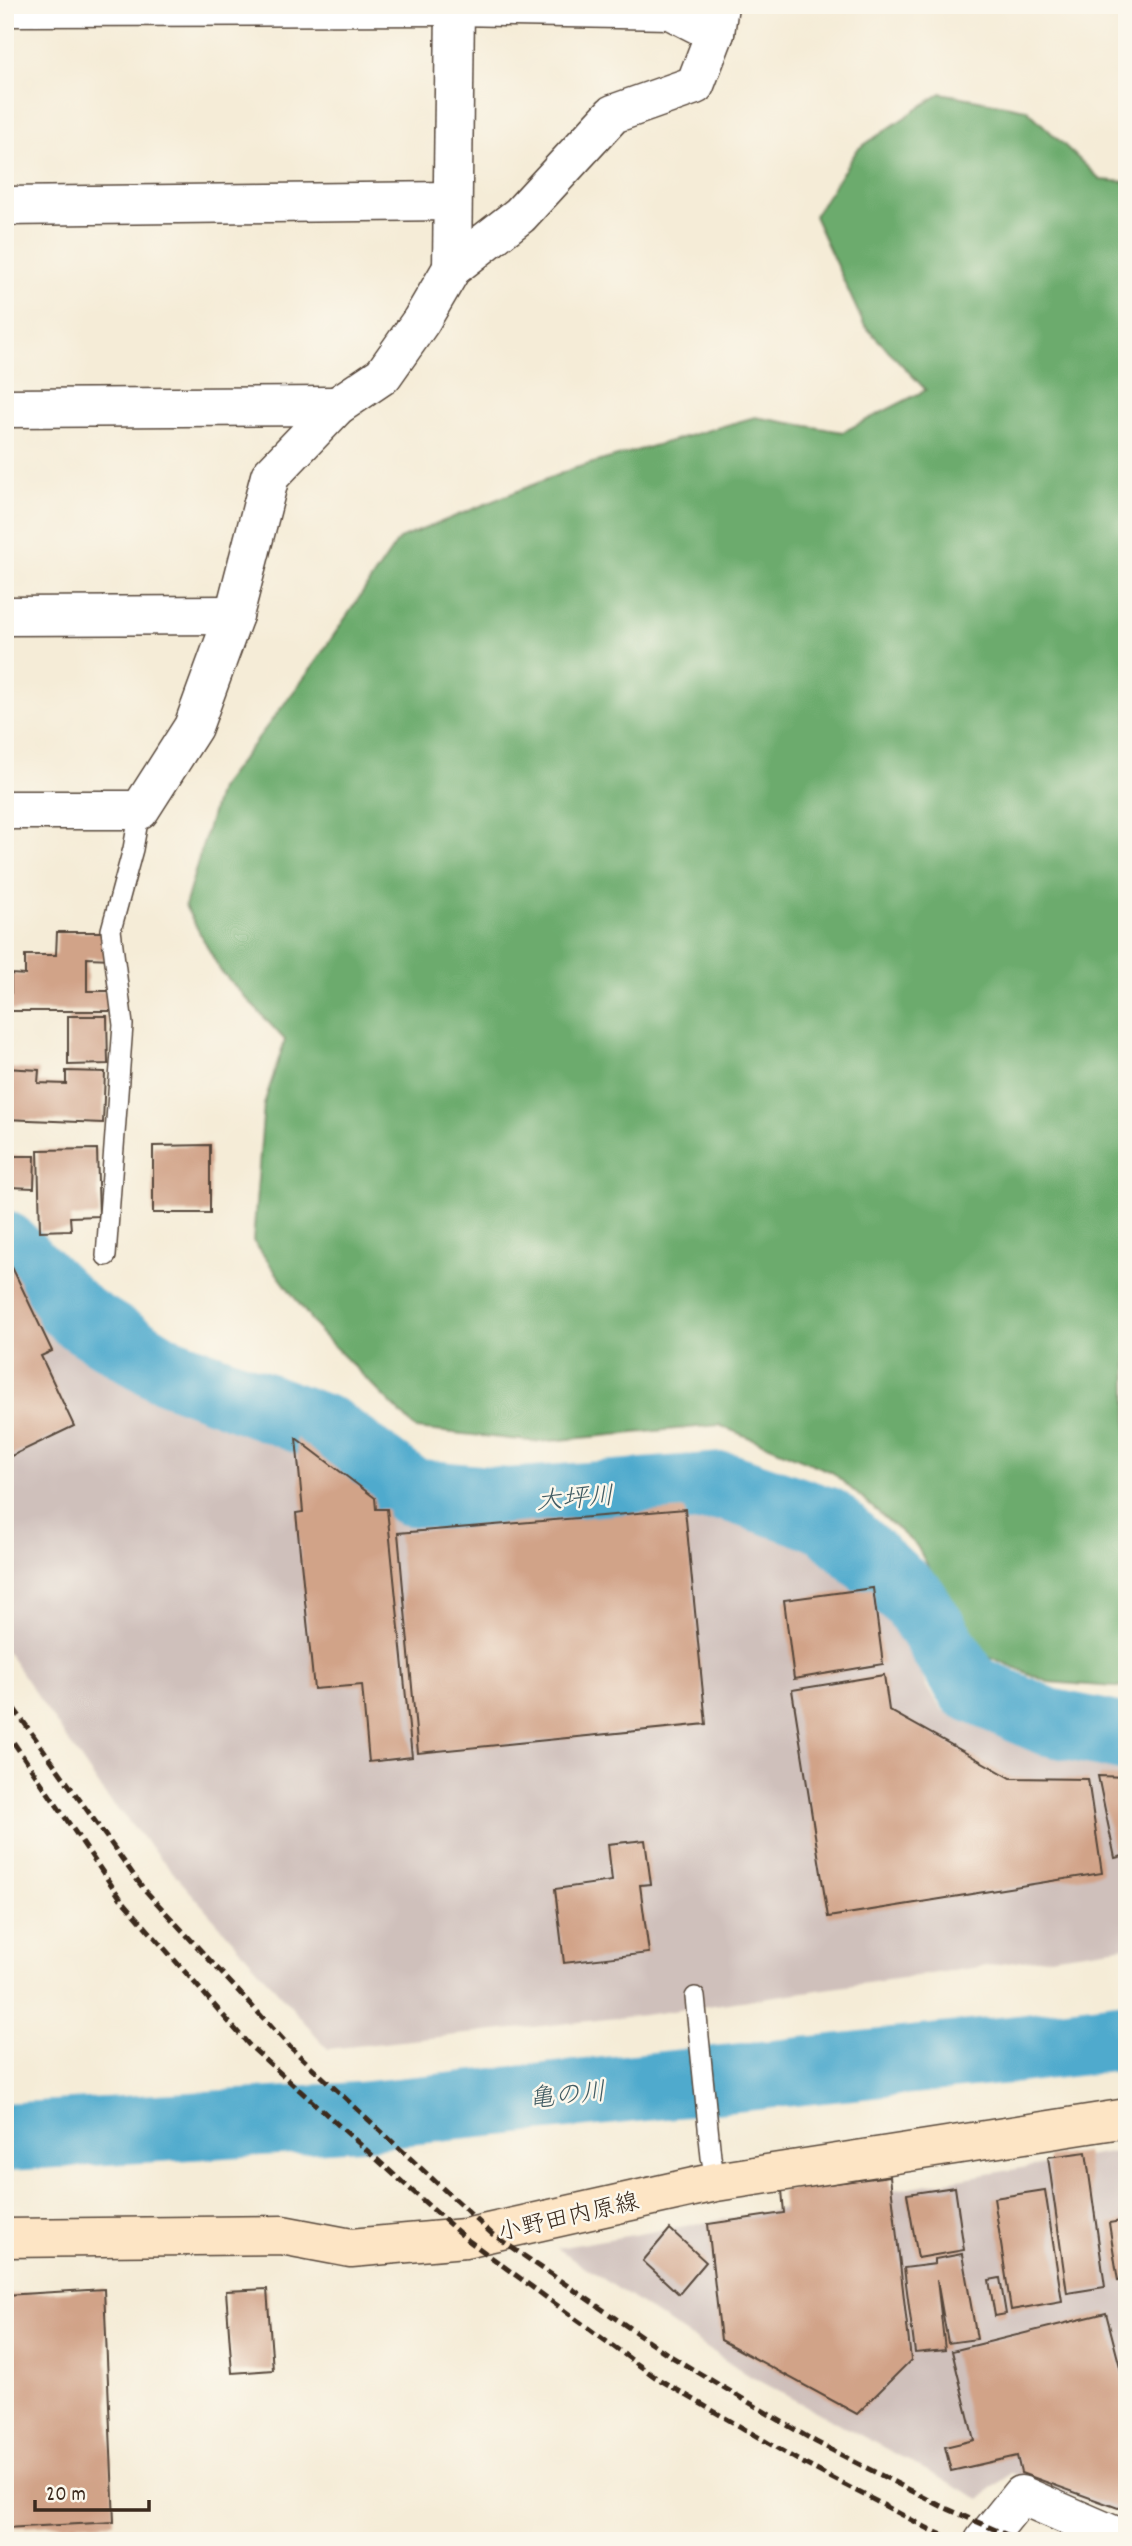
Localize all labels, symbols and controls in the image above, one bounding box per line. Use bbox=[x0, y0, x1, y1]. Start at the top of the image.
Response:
water label: 大坪川 bbox=[535, 1479, 615, 1522]
water label: 亀の川 bbox=[527, 2075, 608, 2120]
street label: 小野田内原線 bbox=[495, 2186, 643, 2252]
scale bar bbox=[35, 2469, 149, 2513]
text: 20 m bbox=[46, 2481, 86, 2511]

